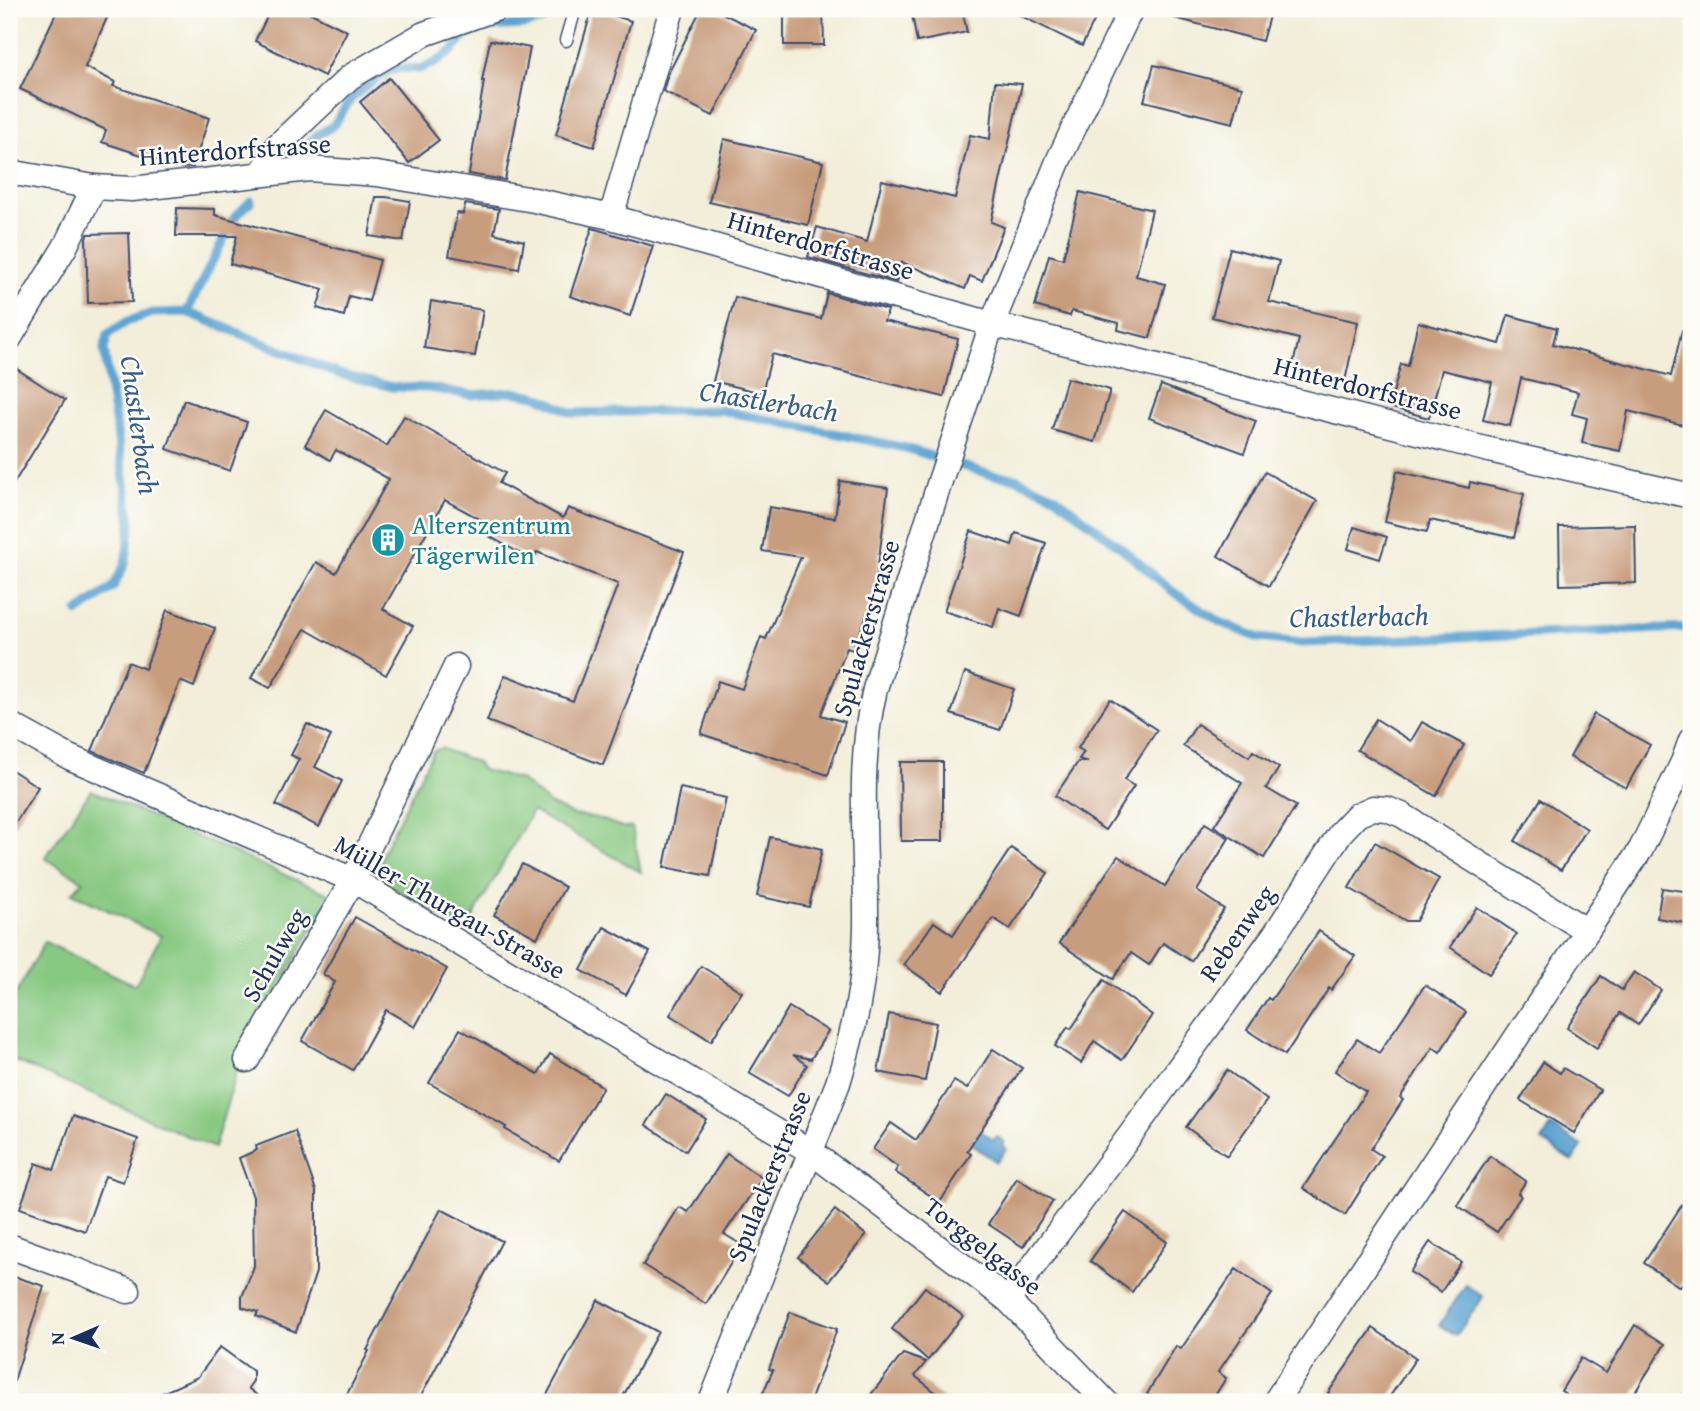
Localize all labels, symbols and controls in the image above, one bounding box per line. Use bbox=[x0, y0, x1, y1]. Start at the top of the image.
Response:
street label: Hinterdorfstrasse bbox=[138, 123, 332, 176]
street label: Hinterdorfstrasse bbox=[723, 199, 919, 290]
street label: Hinterdorfstrasse bbox=[1270, 345, 1466, 430]
water label: Chastlerbach bbox=[110, 353, 171, 497]
water label: Chastlerbach bbox=[697, 369, 841, 432]
place label: Alterszentrum Tägerwilen bbox=[412, 505, 571, 574]
building icon: Alterszentrum Tägerwilen bbox=[369, 521, 407, 559]
street label: Spulackerstrasse bbox=[822, 535, 909, 721]
water label: Chastlerbach bbox=[1289, 594, 1429, 637]
street label: Müller-Thurgau-Strasse bbox=[327, 824, 573, 989]
street label: Rebenweg bbox=[1189, 876, 1284, 989]
street label: Schulweg bbox=[231, 900, 316, 1009]
street label: Spulackerstrasse bbox=[716, 1084, 821, 1268]
street label: Torggelgasse bbox=[916, 1187, 1051, 1304]
north arrow bbox=[38, 1302, 108, 1372]
text: N bbox=[43, 1331, 71, 1345]

